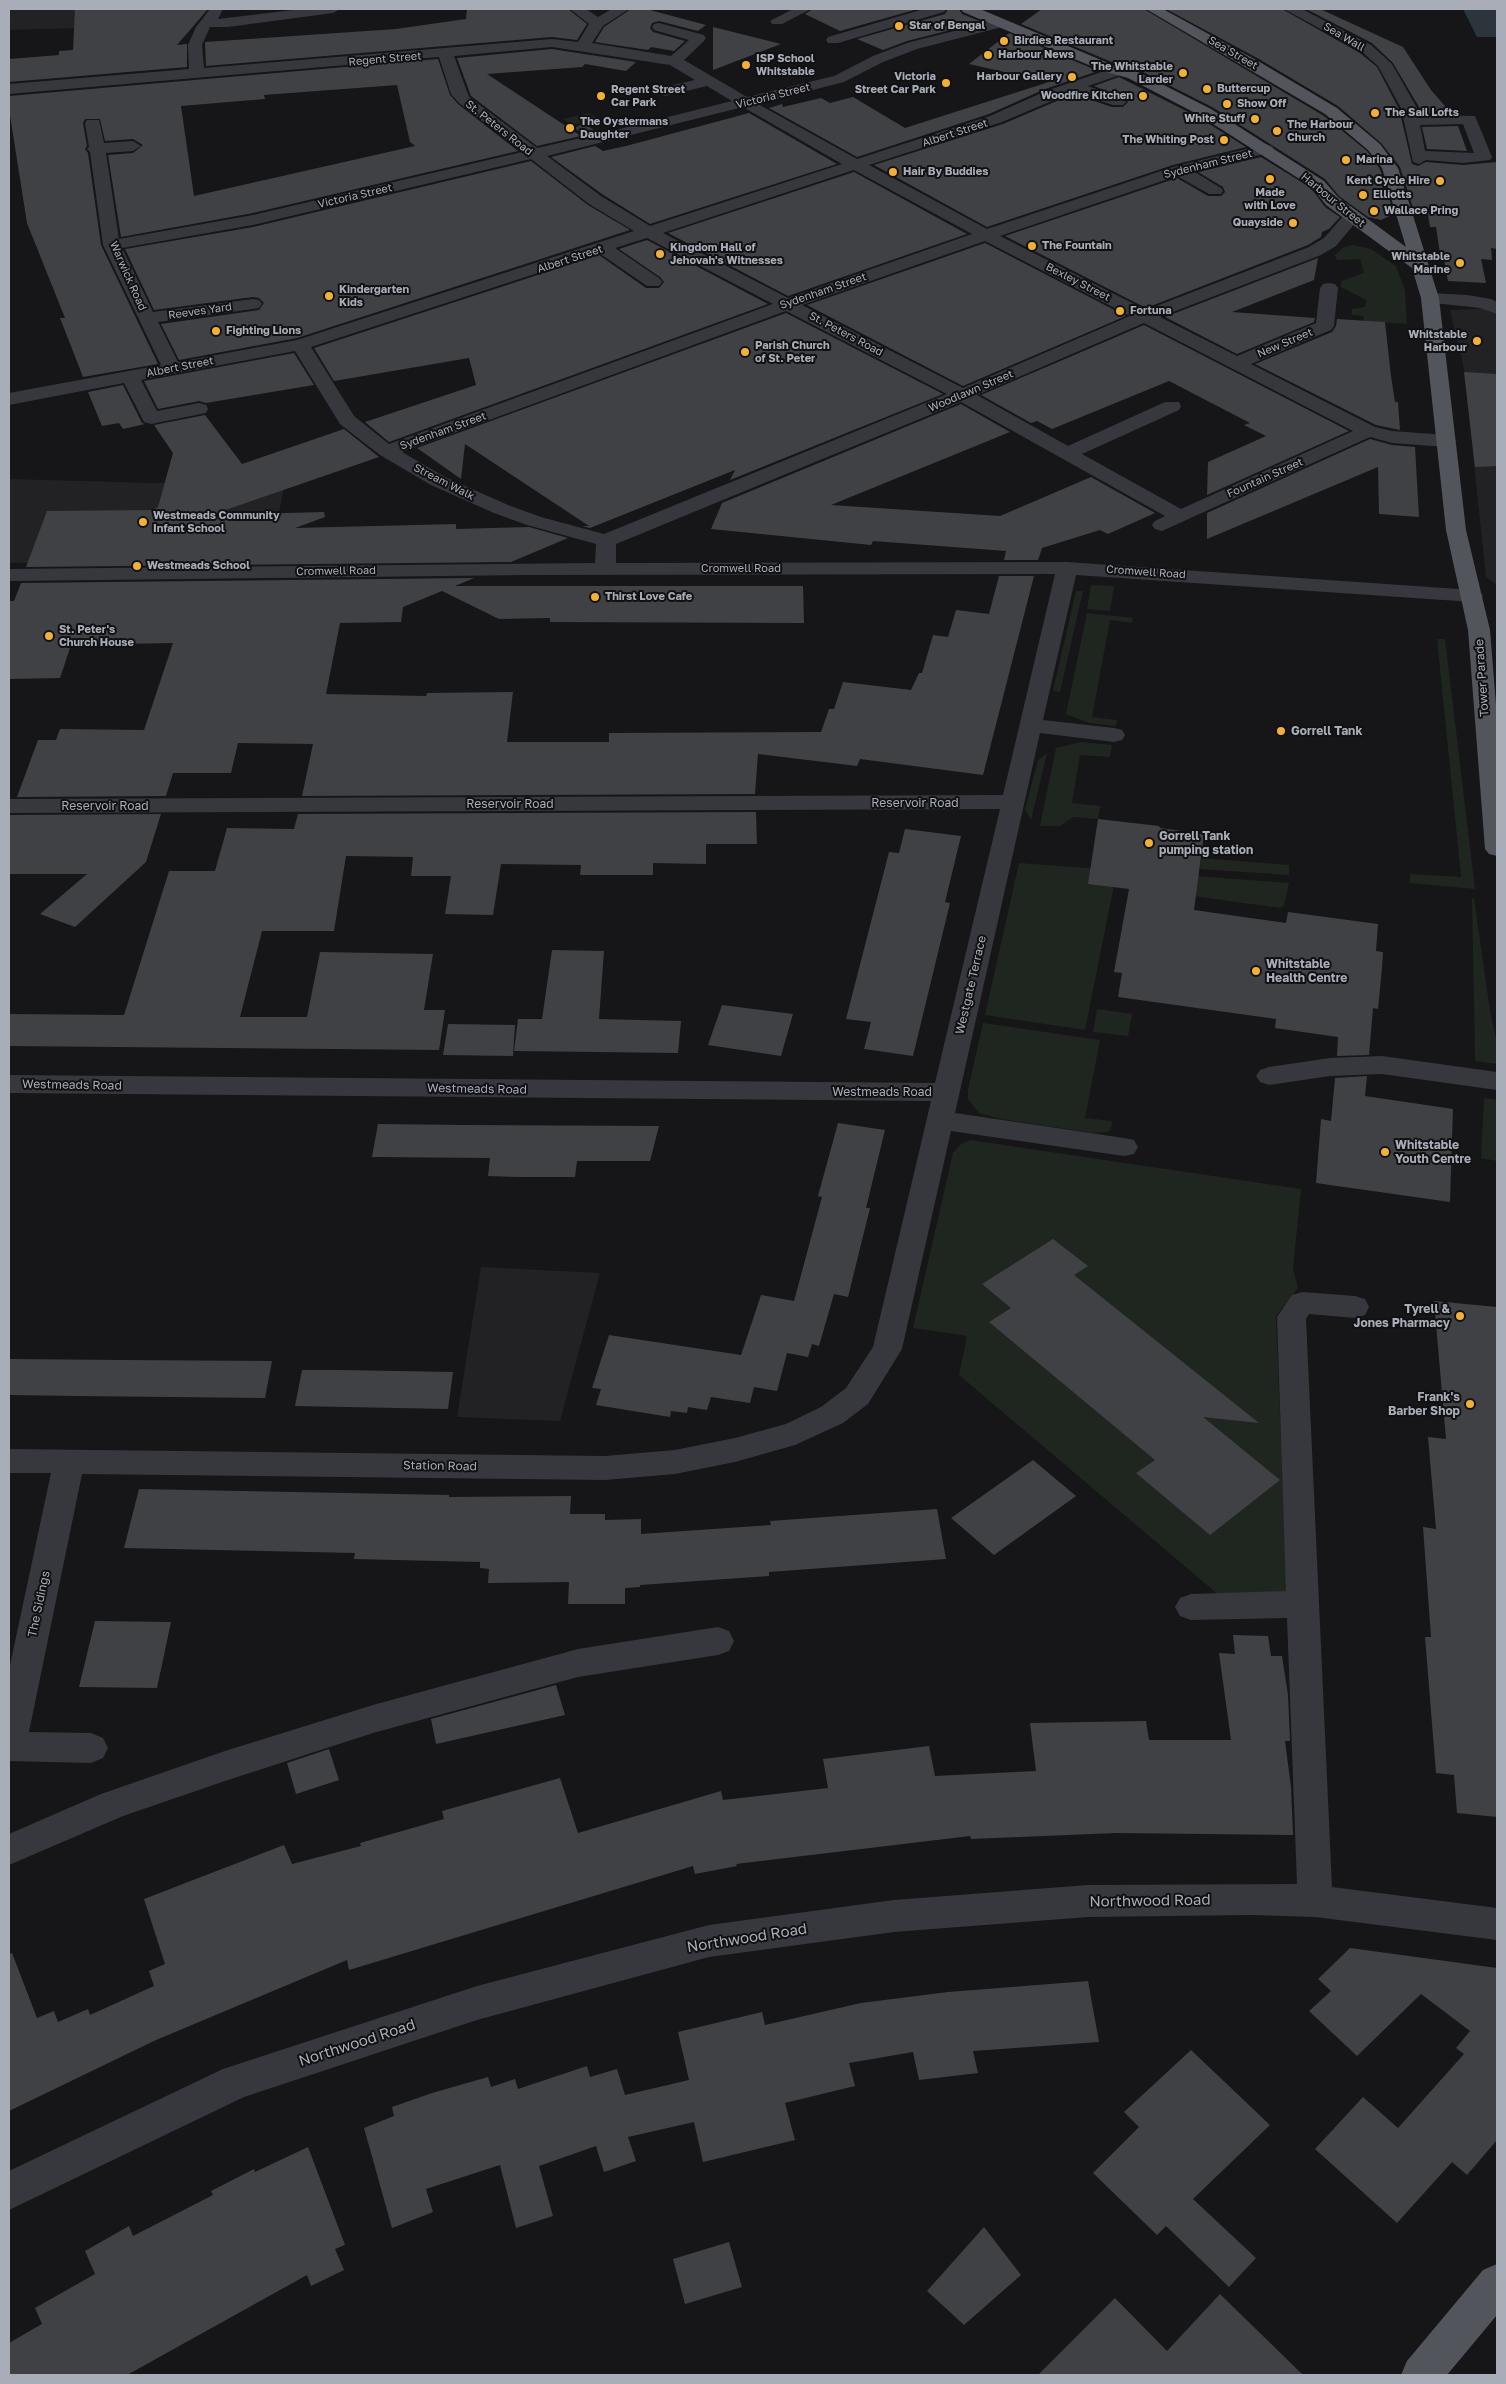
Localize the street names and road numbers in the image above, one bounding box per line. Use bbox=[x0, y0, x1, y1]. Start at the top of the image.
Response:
street label: Sea Wall bbox=[1321, 20, 1367, 54]
street label: Sea Street bbox=[1206, 34, 1260, 72]
street label: Regent Street bbox=[348, 49, 422, 69]
street label: Victoria Street bbox=[734, 80, 812, 112]
street label: St. Peters Road bbox=[463, 98, 535, 158]
street label: Albert Street bbox=[921, 116, 989, 150]
street label: Sydenham Street bbox=[1162, 147, 1254, 181]
street label: Harbour Street bbox=[1298, 170, 1368, 230]
street label: Victoria Street bbox=[316, 181, 394, 211]
street label: Warwick Road bbox=[107, 239, 149, 313]
street label: Albert Street bbox=[536, 242, 604, 276]
street label: Bexley Street bbox=[1044, 260, 1112, 304]
street label: Sydenham Street bbox=[778, 270, 868, 312]
street label: Reeves Yard bbox=[167, 300, 233, 322]
street label: St. Peters Road bbox=[807, 309, 885, 359]
street label: New Street bbox=[1255, 325, 1315, 361]
street label: Albert Street bbox=[145, 354, 215, 380]
street label: Woodlawn Street bbox=[927, 367, 1015, 415]
street label: Sydenham Street bbox=[398, 409, 488, 453]
street label: Fountain Street bbox=[1225, 455, 1305, 501]
street label: Stream Walk bbox=[411, 461, 477, 503]
street label: Cromwell Road bbox=[701, 562, 781, 576]
street label: Cromwell Road bbox=[1106, 563, 1186, 581]
street label: Cromwell Road bbox=[296, 564, 376, 578]
street label: Tower Parade bbox=[1472, 639, 1492, 717]
street label: Reservoir Road bbox=[871, 796, 959, 810]
street label: Reservoir Road bbox=[466, 797, 554, 811]
street label: Reservoir Road bbox=[61, 799, 149, 813]
street label: Westgate Terrace bbox=[953, 934, 989, 1036]
street label: Westmeads Road bbox=[22, 1077, 122, 1093]
street label: Westmeads Road bbox=[427, 1081, 527, 1097]
street label: Westmeads Road bbox=[832, 1085, 932, 1099]
street label: Station Road bbox=[403, 1458, 477, 1474]
street label: The Sidings bbox=[25, 1570, 53, 1638]
street label: Northwood Road bbox=[1089, 1891, 1211, 1911]
street label: Northwood Road bbox=[686, 1920, 808, 1956]
street label: Northwood Road bbox=[297, 2016, 417, 2070]

